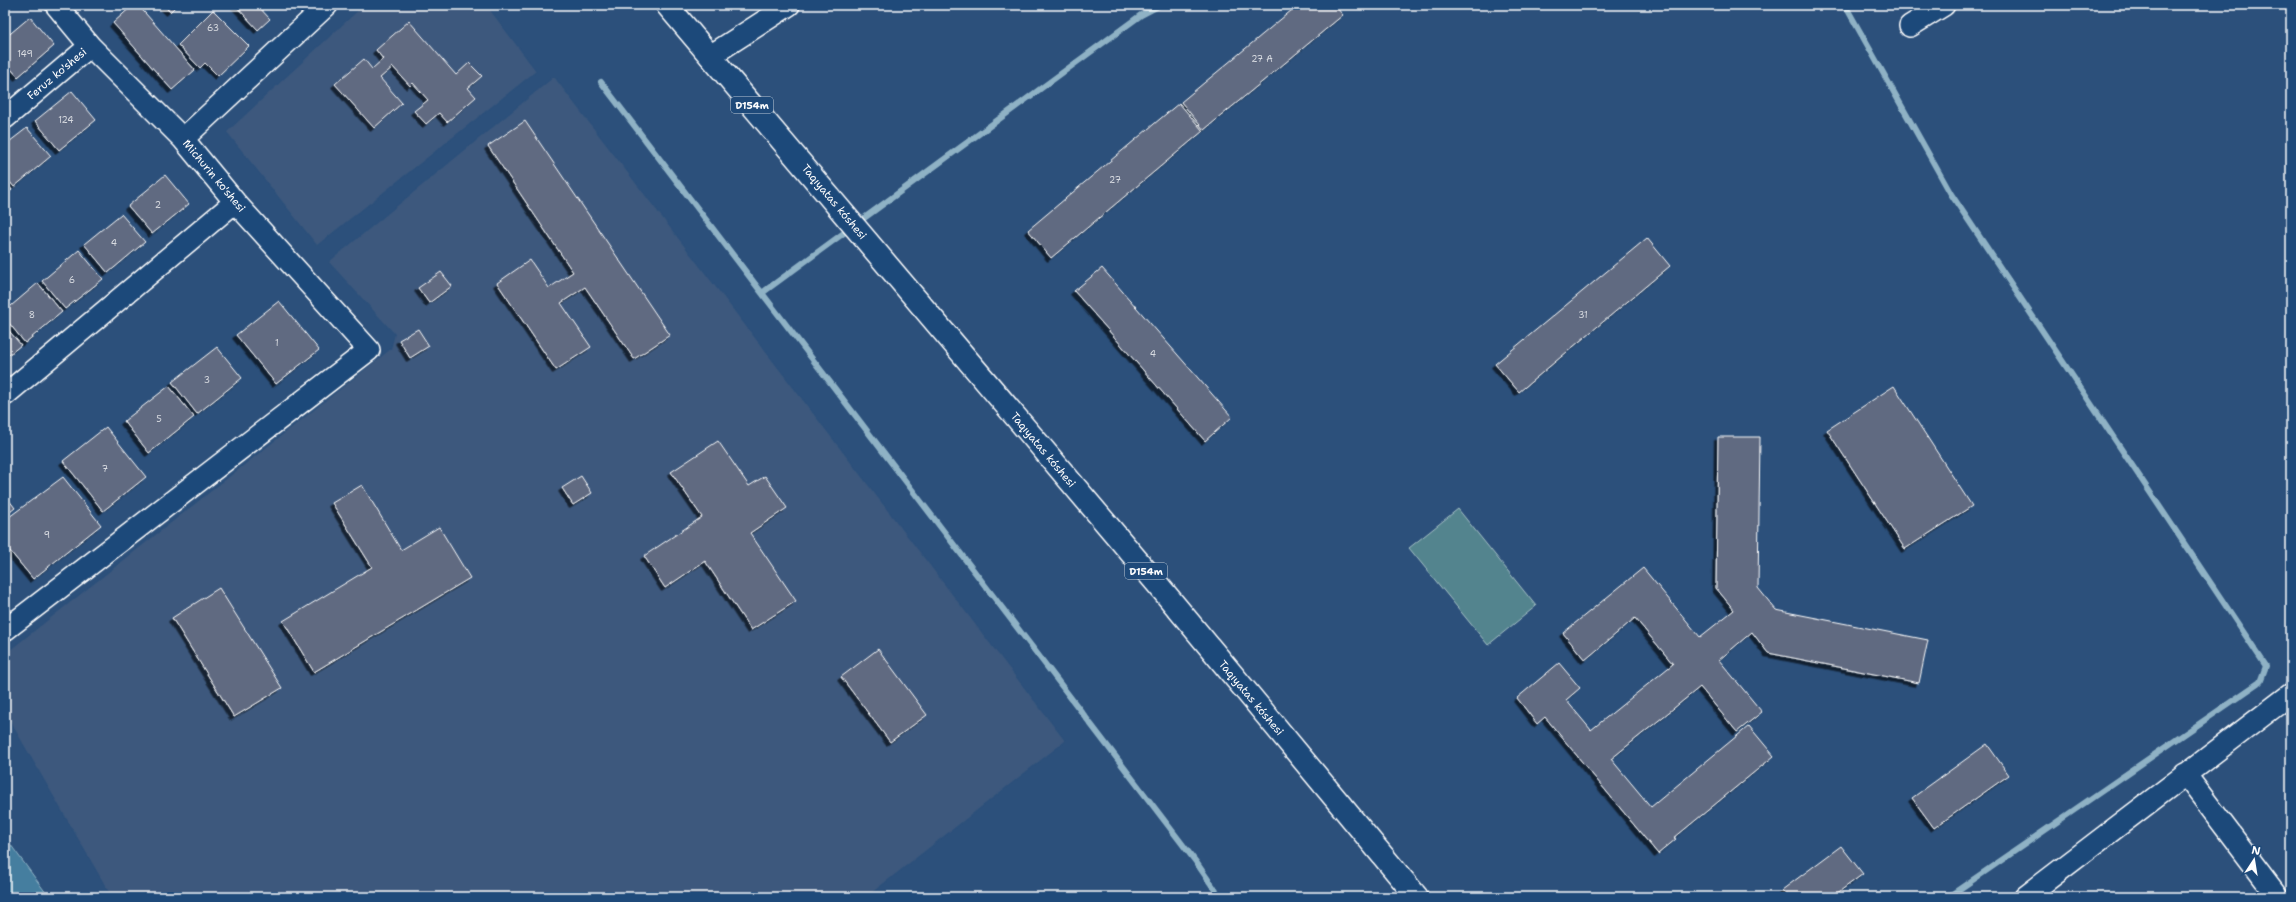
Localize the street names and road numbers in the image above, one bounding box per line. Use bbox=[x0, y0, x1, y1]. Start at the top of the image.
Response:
street label: Feruz ko'shesi bbox=[24, 45, 90, 103]
road number: D154m bbox=[731, 97, 773, 113]
street label: Michurin ko'shesi bbox=[179, 137, 249, 215]
street label: Taqıyatas kóshesi bbox=[798, 161, 870, 243]
street label: Taqıyatas kóshesi bbox=[1007, 409, 1079, 491]
road number: D154m bbox=[1125, 563, 1167, 579]
street label: Taqıyatas kóshesi bbox=[1215, 657, 1287, 739]

